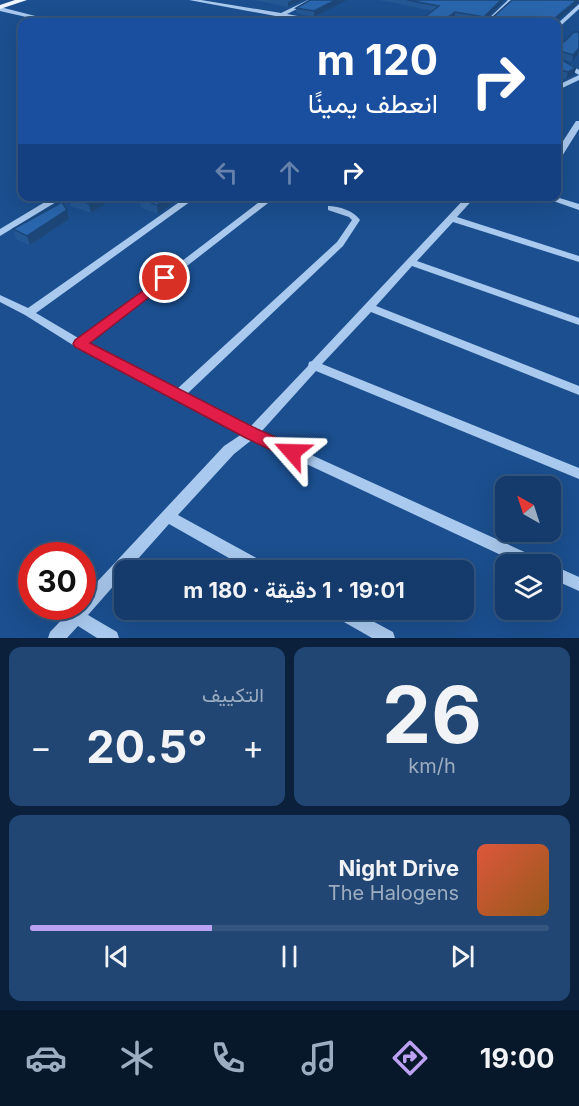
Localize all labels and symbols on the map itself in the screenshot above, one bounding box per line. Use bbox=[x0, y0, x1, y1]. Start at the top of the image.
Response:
pin bbox=[139, 252, 190, 303]
position arrow bbox=[260, 420, 324, 484]
north arrow bbox=[495, 476, 561, 542]
speed limit sign: 30 bbox=[18, 542, 96, 620]

